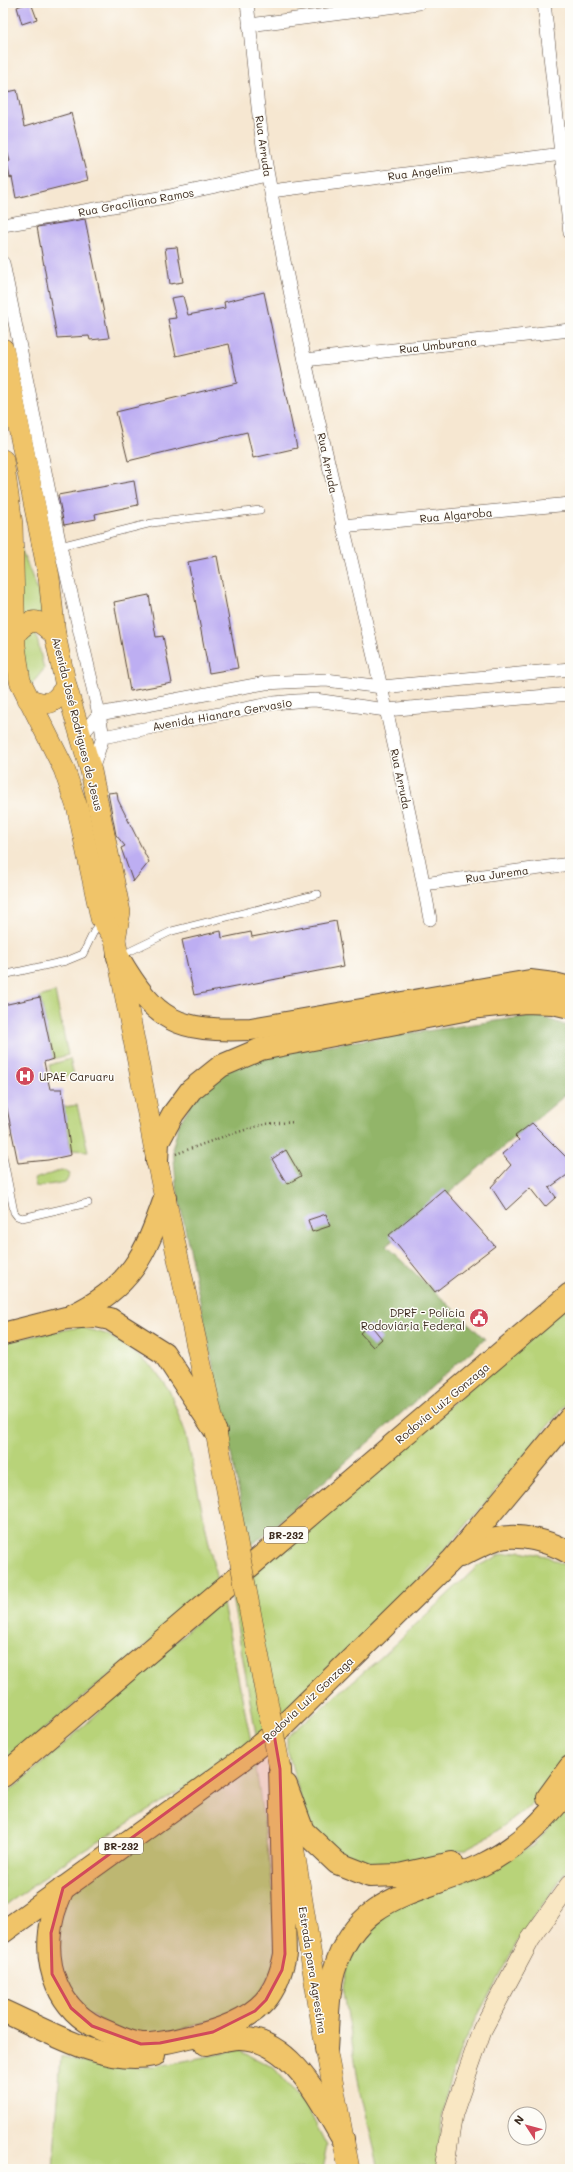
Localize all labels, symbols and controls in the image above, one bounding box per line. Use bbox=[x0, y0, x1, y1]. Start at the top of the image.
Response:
street label: Rua Arruda bbox=[252, 114, 276, 178]
street label: Rua Angelim bbox=[387, 161, 453, 183]
street label: Rua Graciliano Ramos bbox=[77, 184, 195, 220]
street label: Rua Umburana bbox=[398, 333, 478, 357]
street label: Rua Arruda bbox=[314, 431, 342, 495]
street label: Rua Algaroba bbox=[419, 504, 493, 526]
street label: Avenida José Rodrigues de Jesus bbox=[49, 636, 107, 812]
street label: Avenida Hianara Gervasio bbox=[151, 694, 293, 734]
street label: Rua Arruda bbox=[387, 747, 415, 811]
street label: Rua Jurema bbox=[465, 862, 530, 886]
hospital icon: UPAE Caruaru bbox=[14, 1065, 36, 1087]
place label: UPAE Caruaru bbox=[39, 1069, 114, 1084]
place label: DPRF - Polícia Rodoviária Federal bbox=[361, 1305, 465, 1333]
public building icon: DPRF - Polícia Rodoviária Federal bbox=[468, 1307, 490, 1329]
street label: Rodovia Luiz Gonzaga bbox=[392, 1359, 492, 1447]
road number: BR-232 bbox=[264, 1527, 308, 1543]
street label: Rodovia Luiz Gonzaga bbox=[260, 1653, 357, 1745]
road number: BR-232 bbox=[99, 1838, 143, 1854]
street label: Estrada para Agrestina bbox=[296, 1905, 330, 2035]
north arrow bbox=[507, 2106, 547, 2146]
text: N bbox=[510, 2112, 527, 2128]

